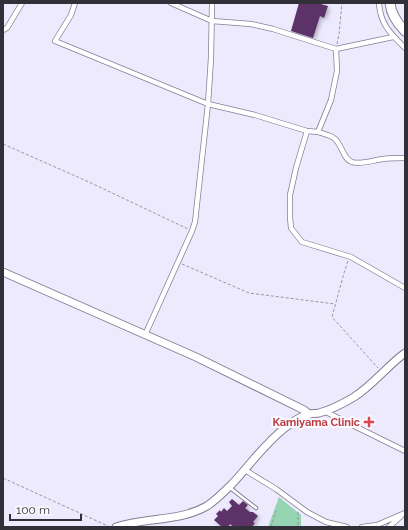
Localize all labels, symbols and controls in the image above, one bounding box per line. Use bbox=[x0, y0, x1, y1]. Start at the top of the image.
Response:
place label: Kamiyama Clinic bbox=[272, 416, 360, 429]
marker: Kamiyama Clinic bbox=[363, 416, 375, 428]
scale bar bbox=[10, 496, 81, 522]
text: 100 m bbox=[16, 503, 50, 517]

